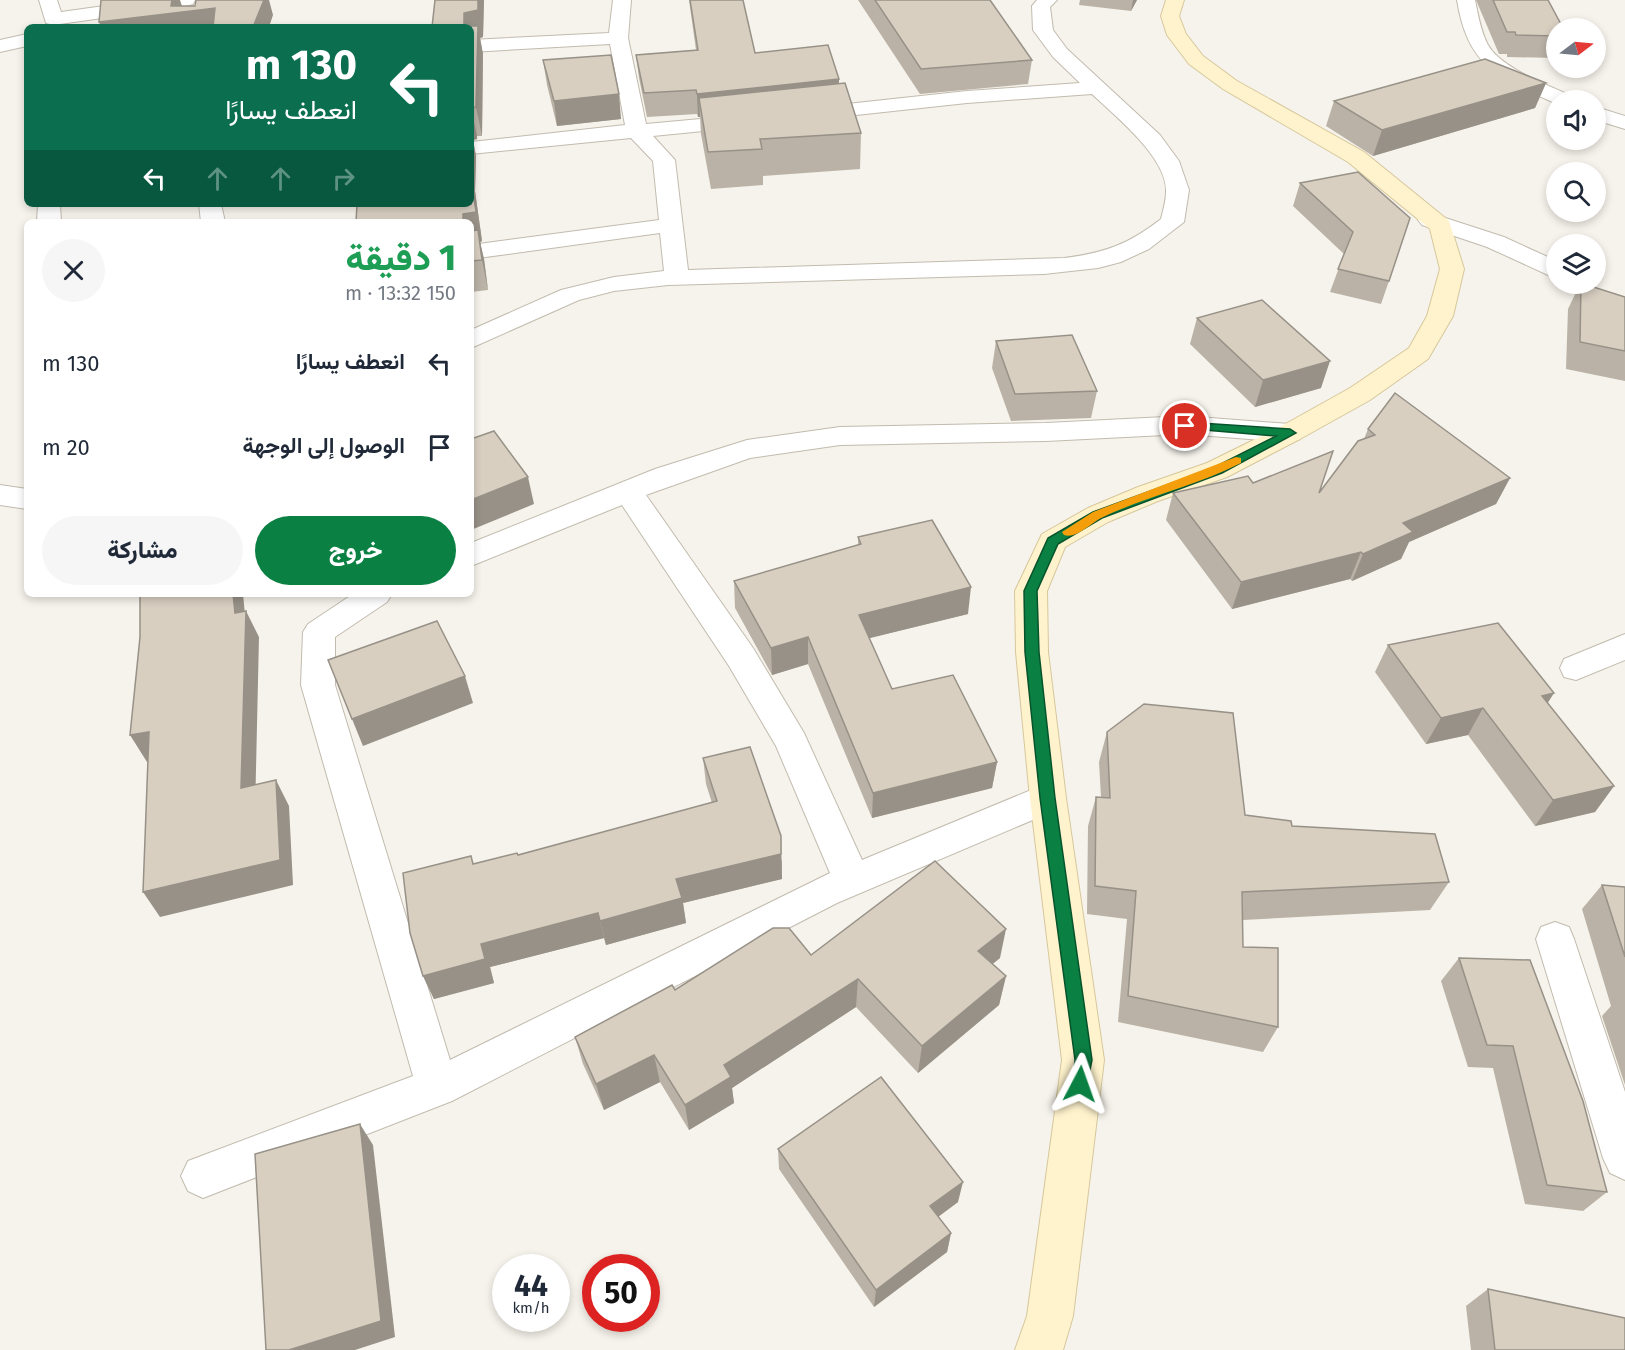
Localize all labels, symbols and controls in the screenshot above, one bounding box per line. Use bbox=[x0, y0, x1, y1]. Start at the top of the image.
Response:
north arrow bbox=[1546, 18, 1606, 78]
map controls bbox=[1546, 18, 1606, 294]
text: 130 m bbox=[246, 40, 357, 90]
icon: left bbox=[378, 48, 456, 126]
button: sound bbox=[1546, 90, 1606, 150]
text: انعطف يسارًا bbox=[225, 94, 357, 126]
icon: left bbox=[138, 162, 171, 195]
icon: ahead bbox=[201, 162, 234, 195]
icon: ahead bbox=[264, 162, 297, 195]
icon: right bbox=[327, 162, 360, 195]
button: search bbox=[1546, 162, 1606, 222]
button: layers bbox=[1546, 234, 1606, 294]
text: 1 دقيقة bbox=[346, 236, 456, 280]
button: close bbox=[42, 239, 105, 302]
text: 150 m · 13:32 bbox=[345, 281, 456, 305]
icon: left bbox=[423, 347, 456, 380]
text: انعطف يسارًا bbox=[296, 348, 405, 375]
text: 130 m bbox=[42, 350, 99, 377]
pin bbox=[1159, 400, 1210, 451]
icon: arrive bbox=[1168, 409, 1201, 442]
icon: arrive bbox=[423, 431, 456, 464]
text: الوصول إلى الوجهة bbox=[242, 432, 405, 459]
text: 20 m bbox=[42, 434, 90, 461]
button: مشاركة bbox=[42, 516, 243, 585]
button: خروج bbox=[255, 516, 456, 585]
position arrow bbox=[1048, 1052, 1112, 1116]
speed limit sign: 50 bbox=[582, 1254, 660, 1332]
text: 44 bbox=[514, 1268, 548, 1304]
text: km/h bbox=[512, 1299, 550, 1317]

